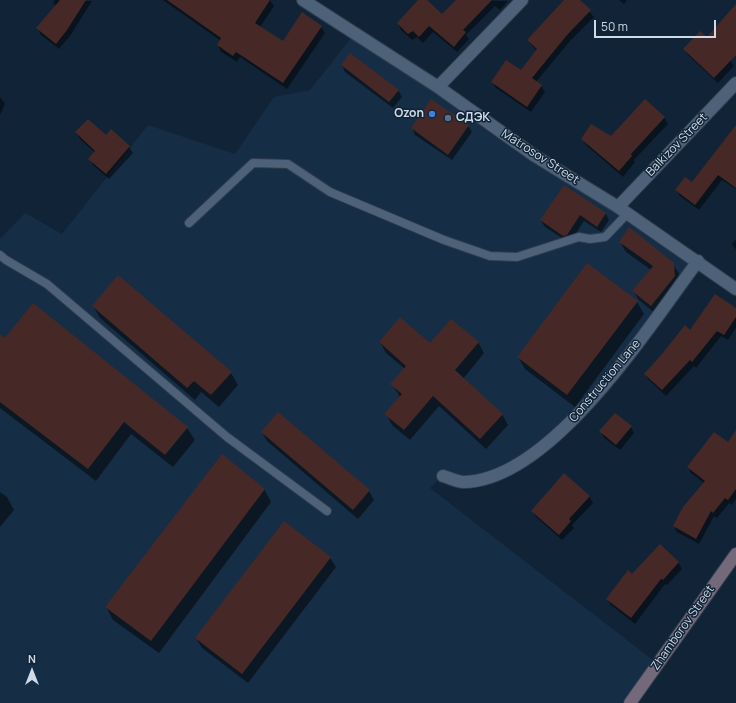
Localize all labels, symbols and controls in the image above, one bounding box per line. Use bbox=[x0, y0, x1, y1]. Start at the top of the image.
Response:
scale bar bbox=[596, 12, 718, 38]
text: 50 m bbox=[601, 18, 628, 35]
place label: Ozon bbox=[394, 107, 424, 121]
marker: Ozon bbox=[427, 109, 437, 119]
street label: Balkizov Street bbox=[643, 110, 711, 180]
place label: СДЭК bbox=[456, 111, 490, 125]
marker: СДЭК bbox=[443, 113, 453, 123]
street label: Matrosov Street bbox=[498, 127, 582, 187]
street label: Construction Lane bbox=[566, 337, 644, 425]
street label: Zhamborov Street bbox=[648, 583, 718, 673]
north arrow bbox=[12, 651, 52, 691]
text: N bbox=[28, 651, 36, 666]

